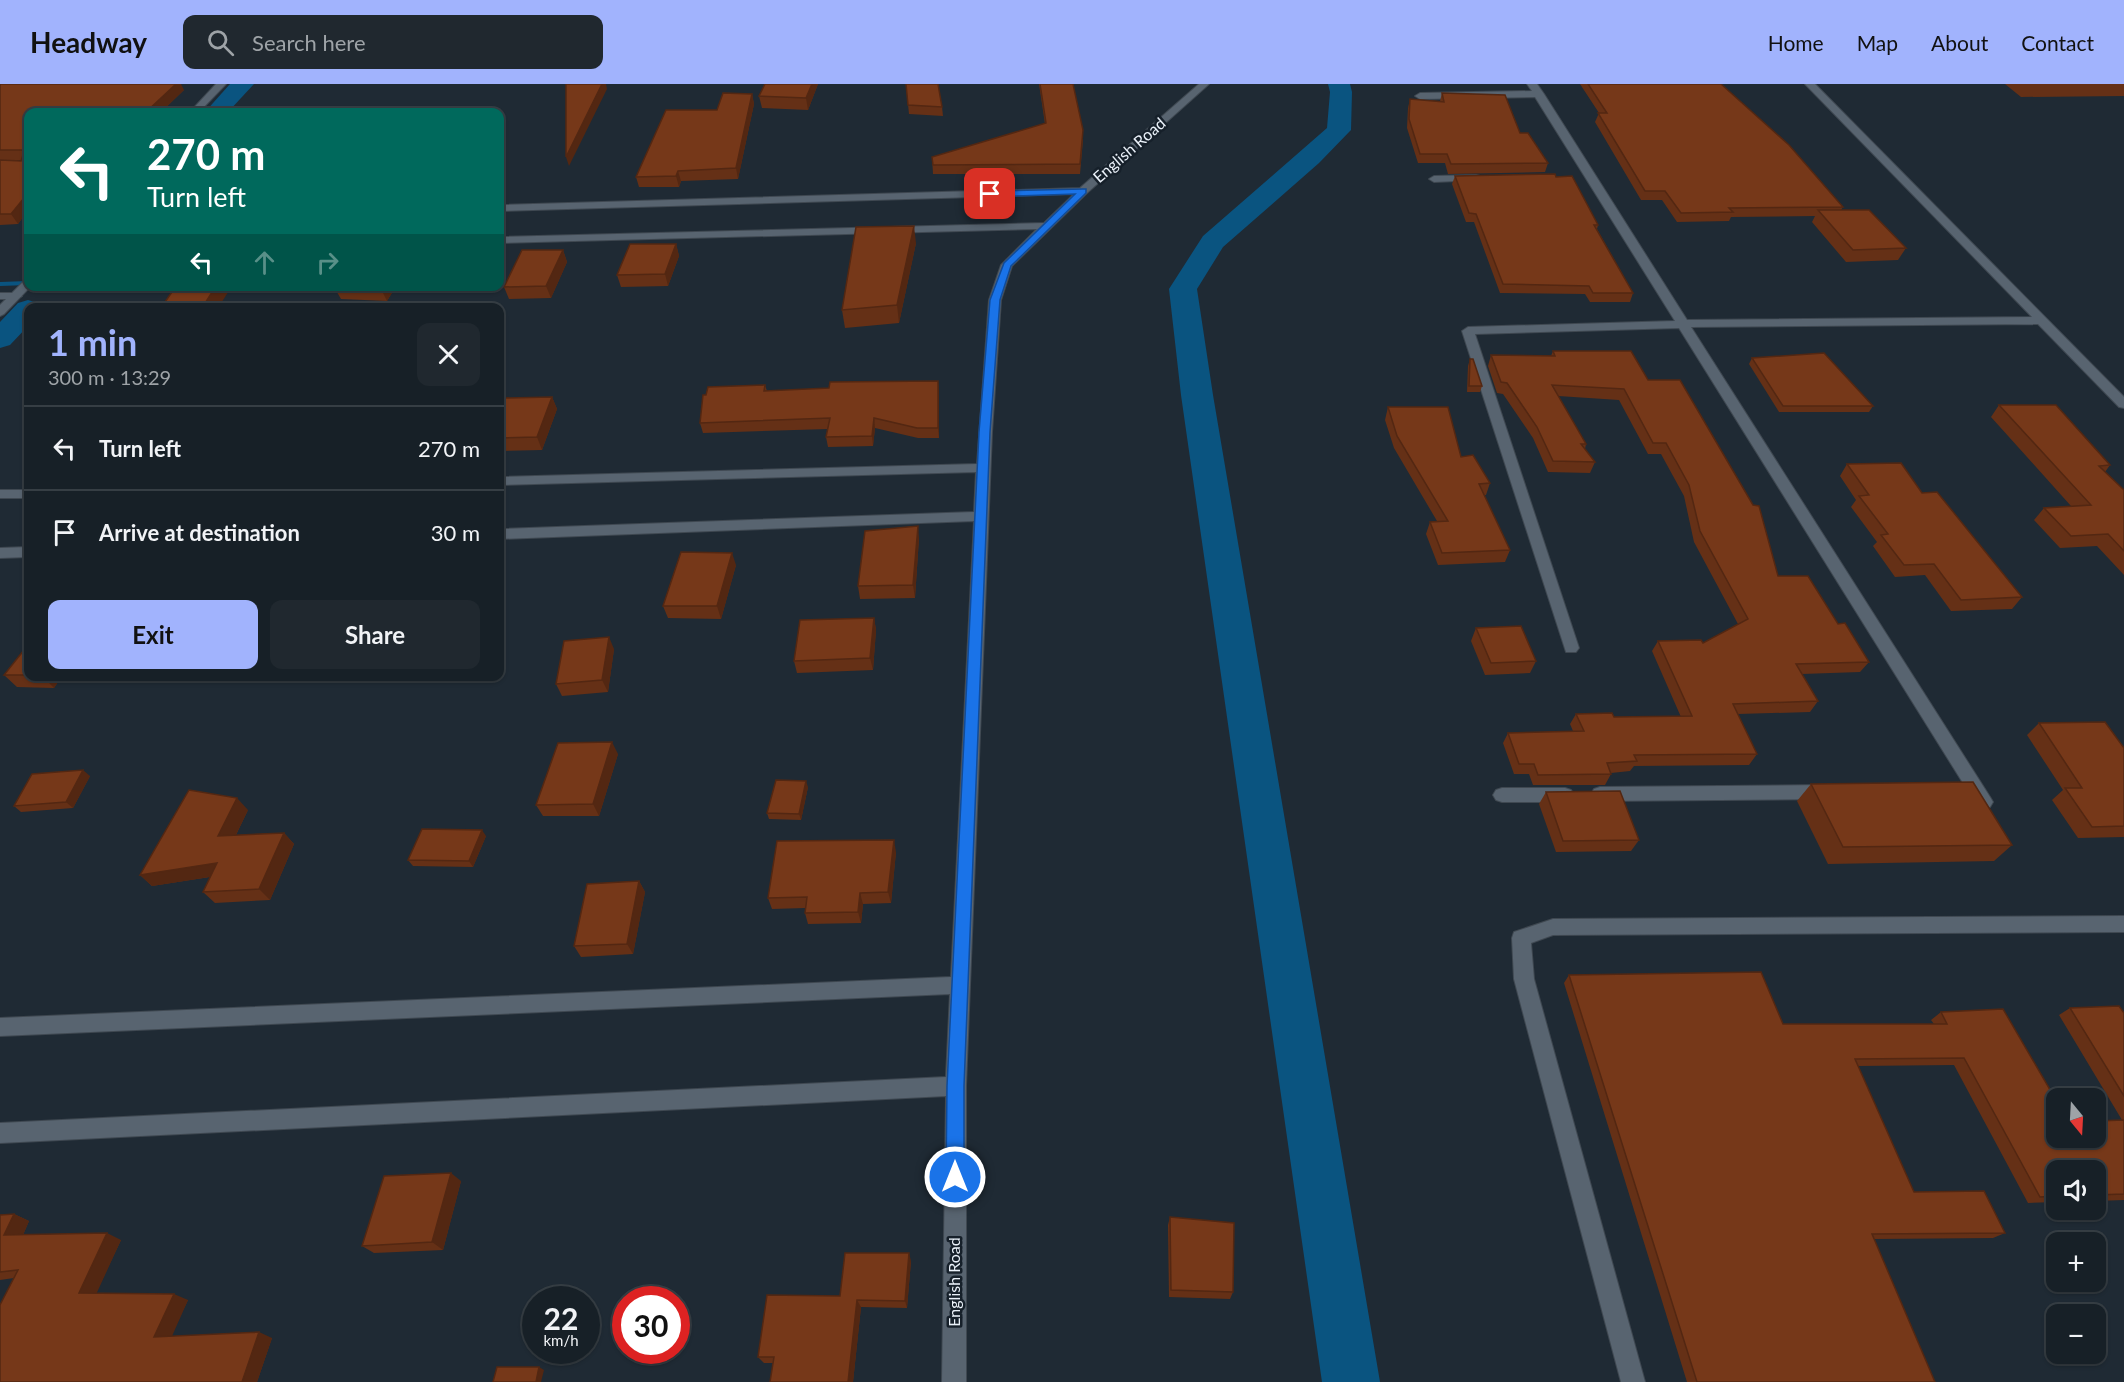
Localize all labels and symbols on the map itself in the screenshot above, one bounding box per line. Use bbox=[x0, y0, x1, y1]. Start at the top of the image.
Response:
street label: English Road bbox=[1089, 113, 1169, 186]
pin bbox=[964, 168, 1015, 219]
north arrow bbox=[2046, 1088, 2106, 1148]
position arrow bbox=[923, 1145, 987, 1209]
street label: English Road bbox=[944, 1237, 963, 1327]
speed limit sign: 30 bbox=[612, 1286, 690, 1364]

